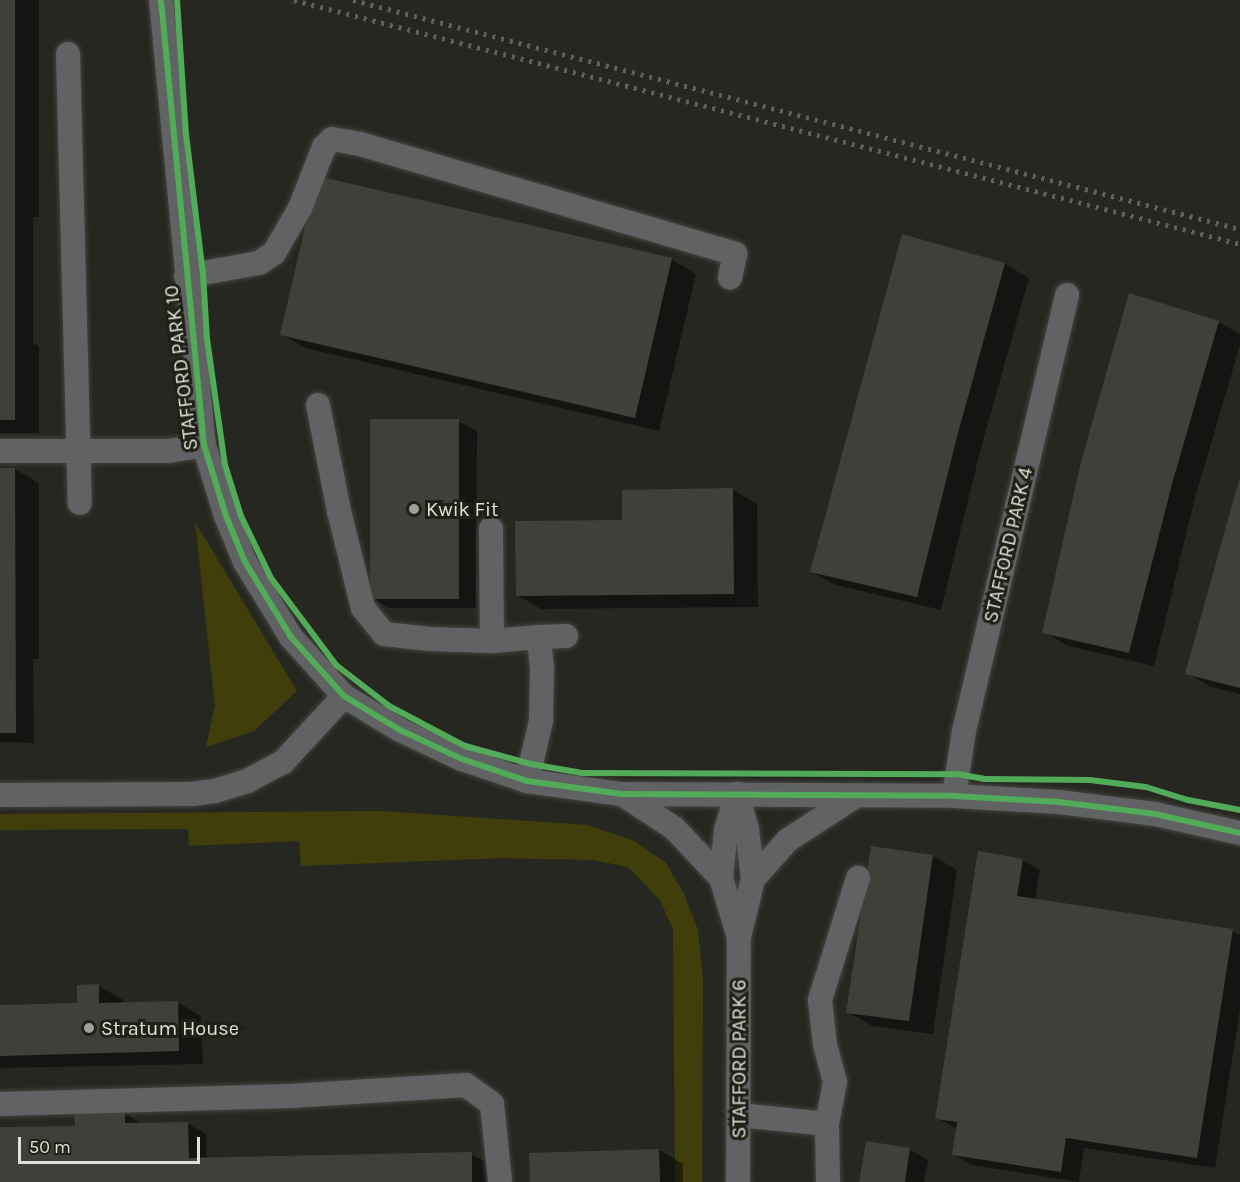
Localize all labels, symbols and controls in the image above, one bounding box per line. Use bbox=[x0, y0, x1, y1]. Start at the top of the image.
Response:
street label: STAFFORD PARK 10 bbox=[159, 284, 203, 452]
street label: STAFFORD PARK 4 bbox=[978, 465, 1038, 625]
place label: Kwik Fit bbox=[426, 497, 499, 521]
marker: Kwik Fit bbox=[407, 502, 421, 516]
street label: STAFFORD PARK 6 bbox=[727, 979, 751, 1139]
place label: Stratum House bbox=[101, 1016, 239, 1040]
marker: Stratum House bbox=[82, 1021, 96, 1035]
scale bar bbox=[21, 1125, 202, 1163]
text: 50 m bbox=[29, 1136, 71, 1158]

